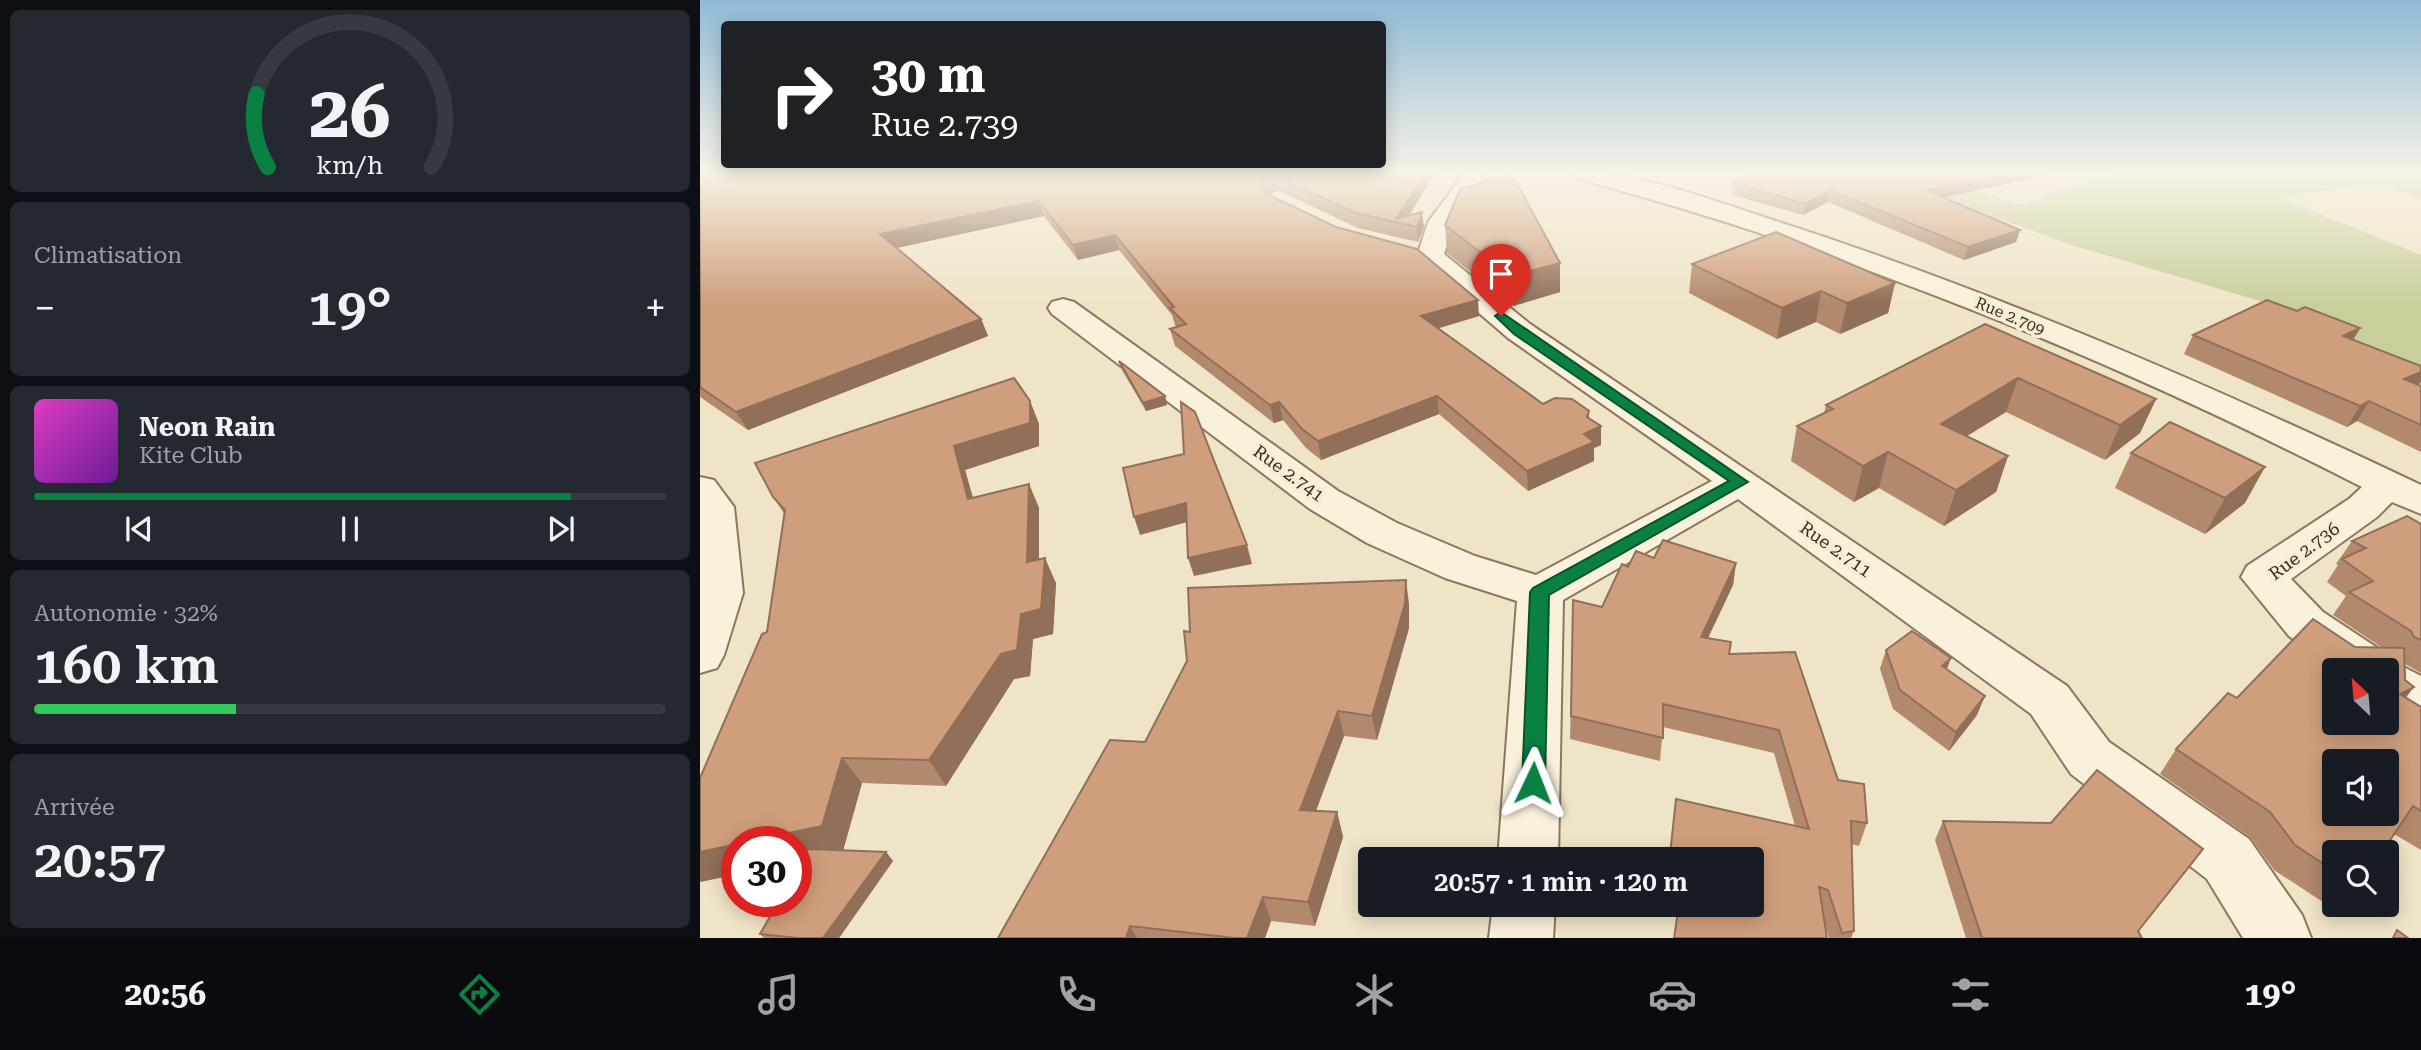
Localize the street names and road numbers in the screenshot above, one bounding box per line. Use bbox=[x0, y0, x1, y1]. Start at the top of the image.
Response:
street label: Rue 2.709 bbox=[1972, 293, 2048, 339]
street label: Rue 2.741 bbox=[1249, 440, 1329, 506]
street label: Rue 2.711 bbox=[1796, 517, 1876, 581]
street label: Rue 2.736 bbox=[2265, 518, 2343, 584]

